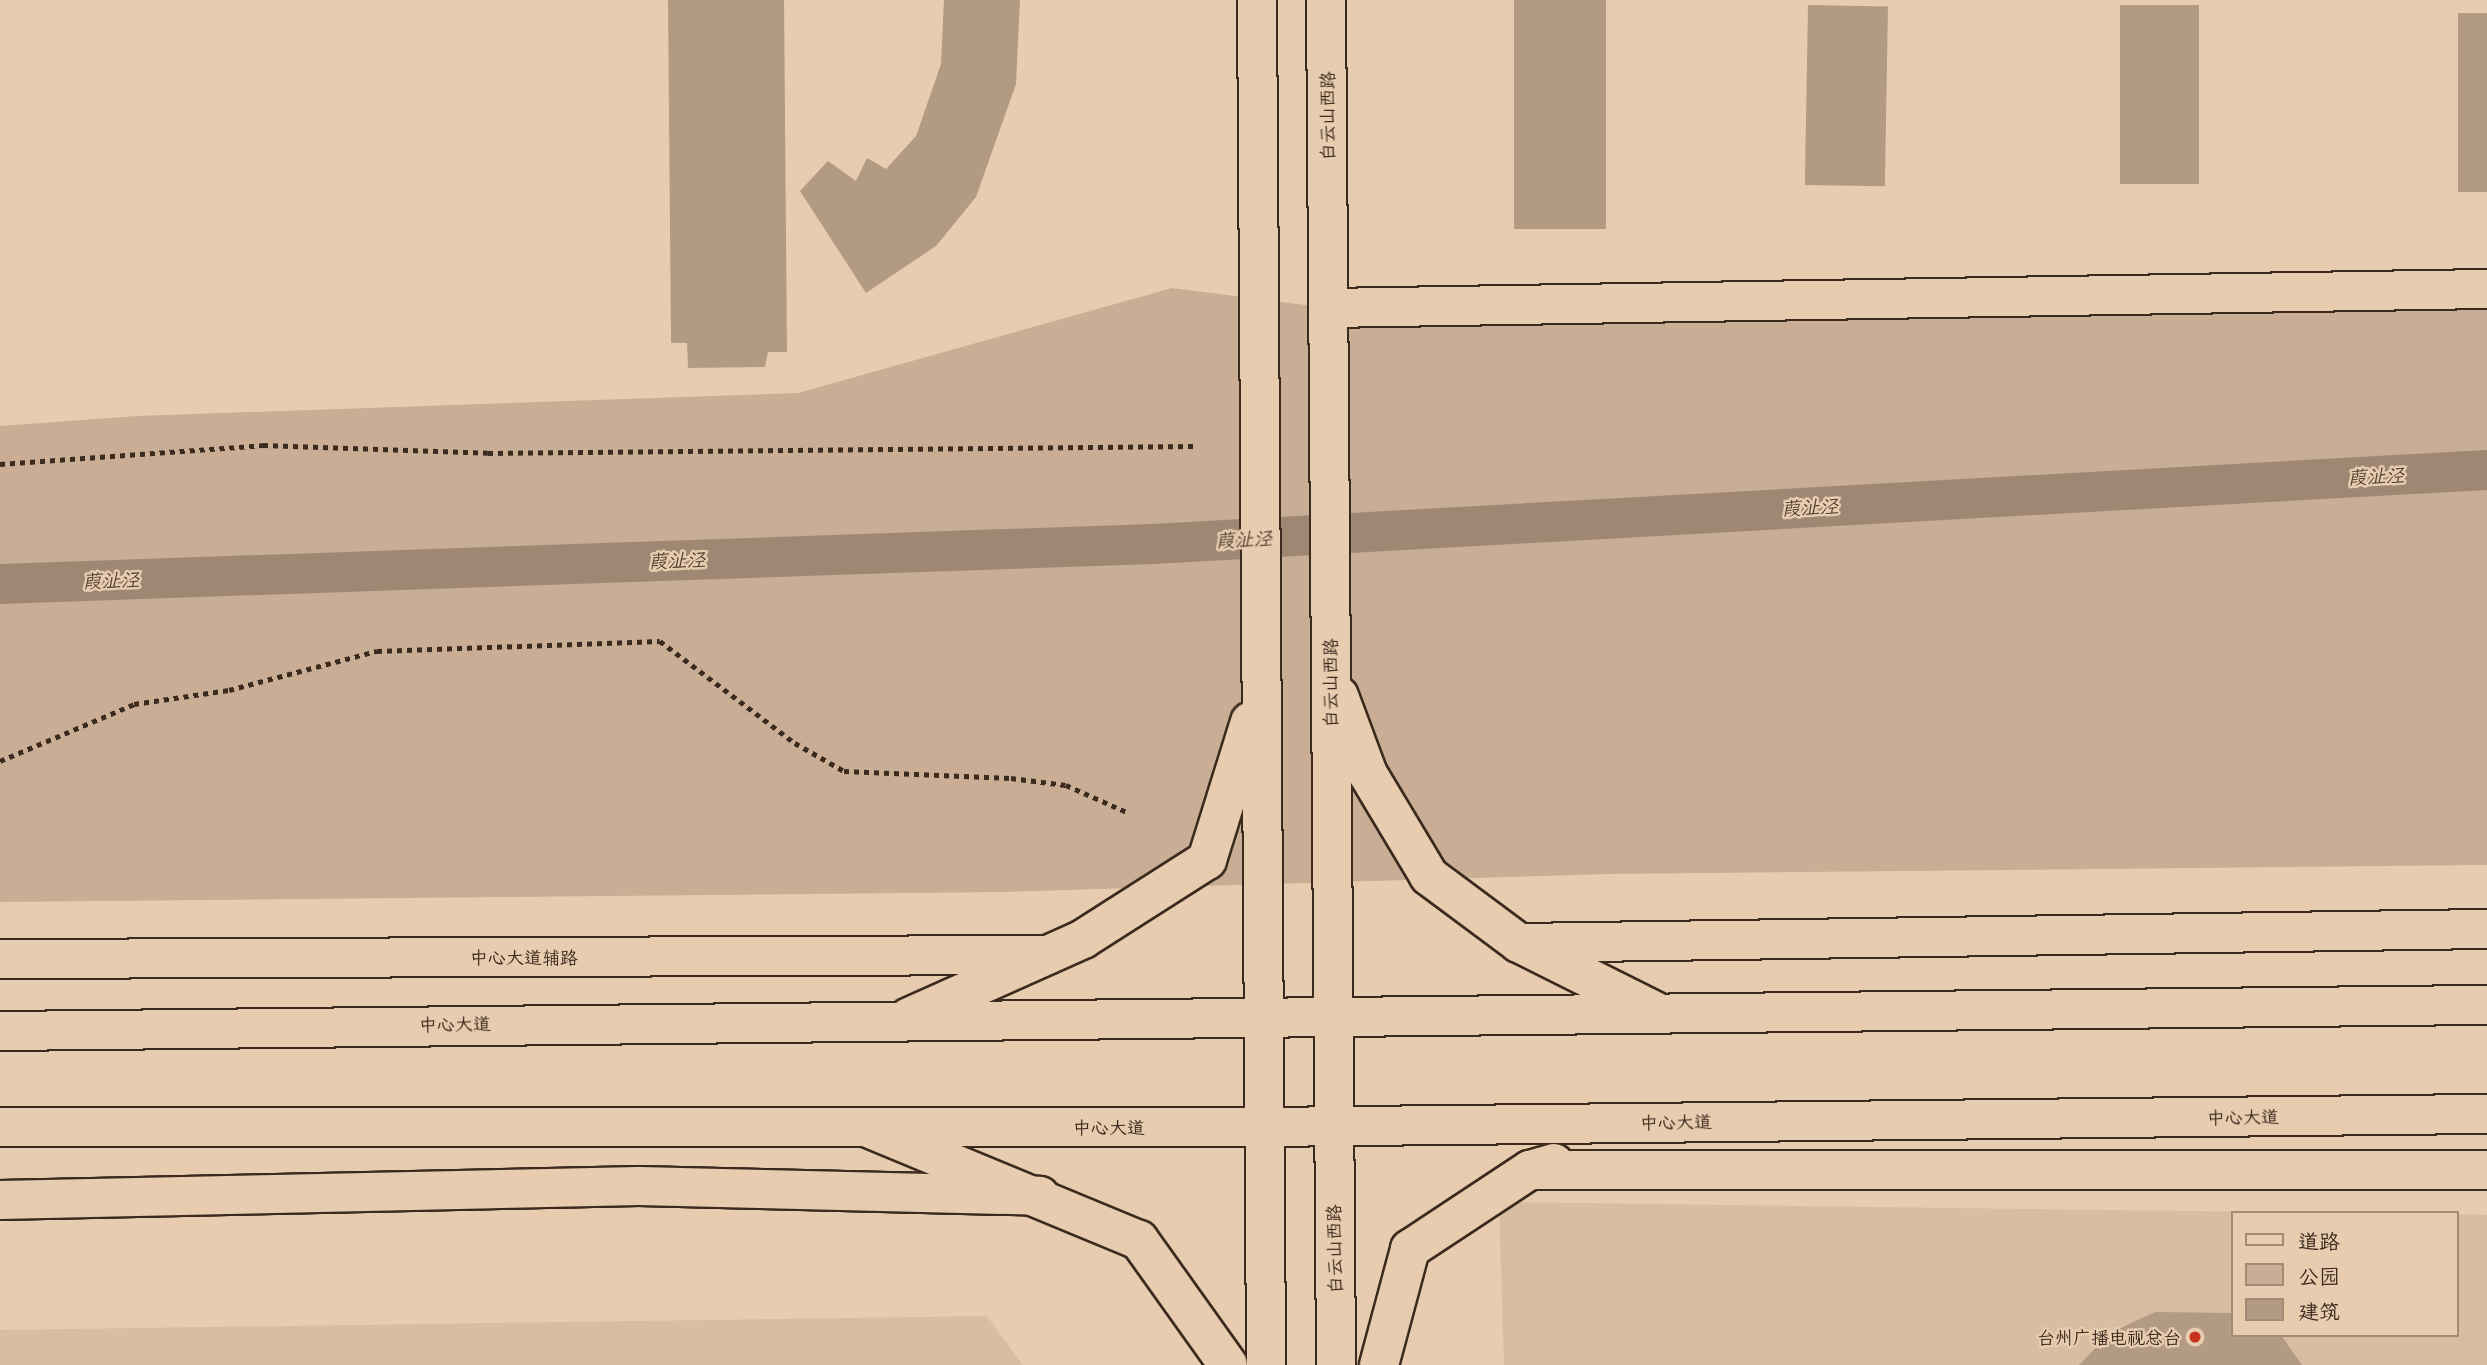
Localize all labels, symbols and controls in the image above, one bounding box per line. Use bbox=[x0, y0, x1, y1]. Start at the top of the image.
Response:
street label: 白云山西路 bbox=[1316, 71, 1338, 161]
water label: 葭沚泾 bbox=[2347, 463, 2405, 489]
water label: 葭沚泾 bbox=[1781, 494, 1839, 520]
water label: 葭沚泾 bbox=[1215, 526, 1273, 552]
water label: 葭沚泾 bbox=[648, 548, 706, 572]
water label: 葭沚泾 bbox=[82, 568, 140, 592]
street label: 白云山西路 bbox=[1319, 638, 1341, 728]
street label: 中心大道辅路 bbox=[470, 946, 578, 968]
street label: 中心大道 bbox=[419, 1013, 491, 1035]
street label: 中心大道 bbox=[2207, 1106, 2279, 1128]
street label: 中心大道 bbox=[1640, 1111, 1712, 1133]
street label: 中心大道 bbox=[1073, 1116, 1145, 1138]
street label: 白云山西路 bbox=[1322, 1204, 1346, 1294]
legend bbox=[2232, 1211, 2459, 1337]
text: 道路 bbox=[2298, 1224, 2340, 1256]
text: 公园 bbox=[2298, 1259, 2340, 1291]
text: 建筑 bbox=[2298, 1294, 2340, 1326]
place label: 台州广播电视总台 bbox=[2037, 1326, 2181, 1348]
marker: 台州广播电视总台 bbox=[2187, 1329, 2203, 1345]

